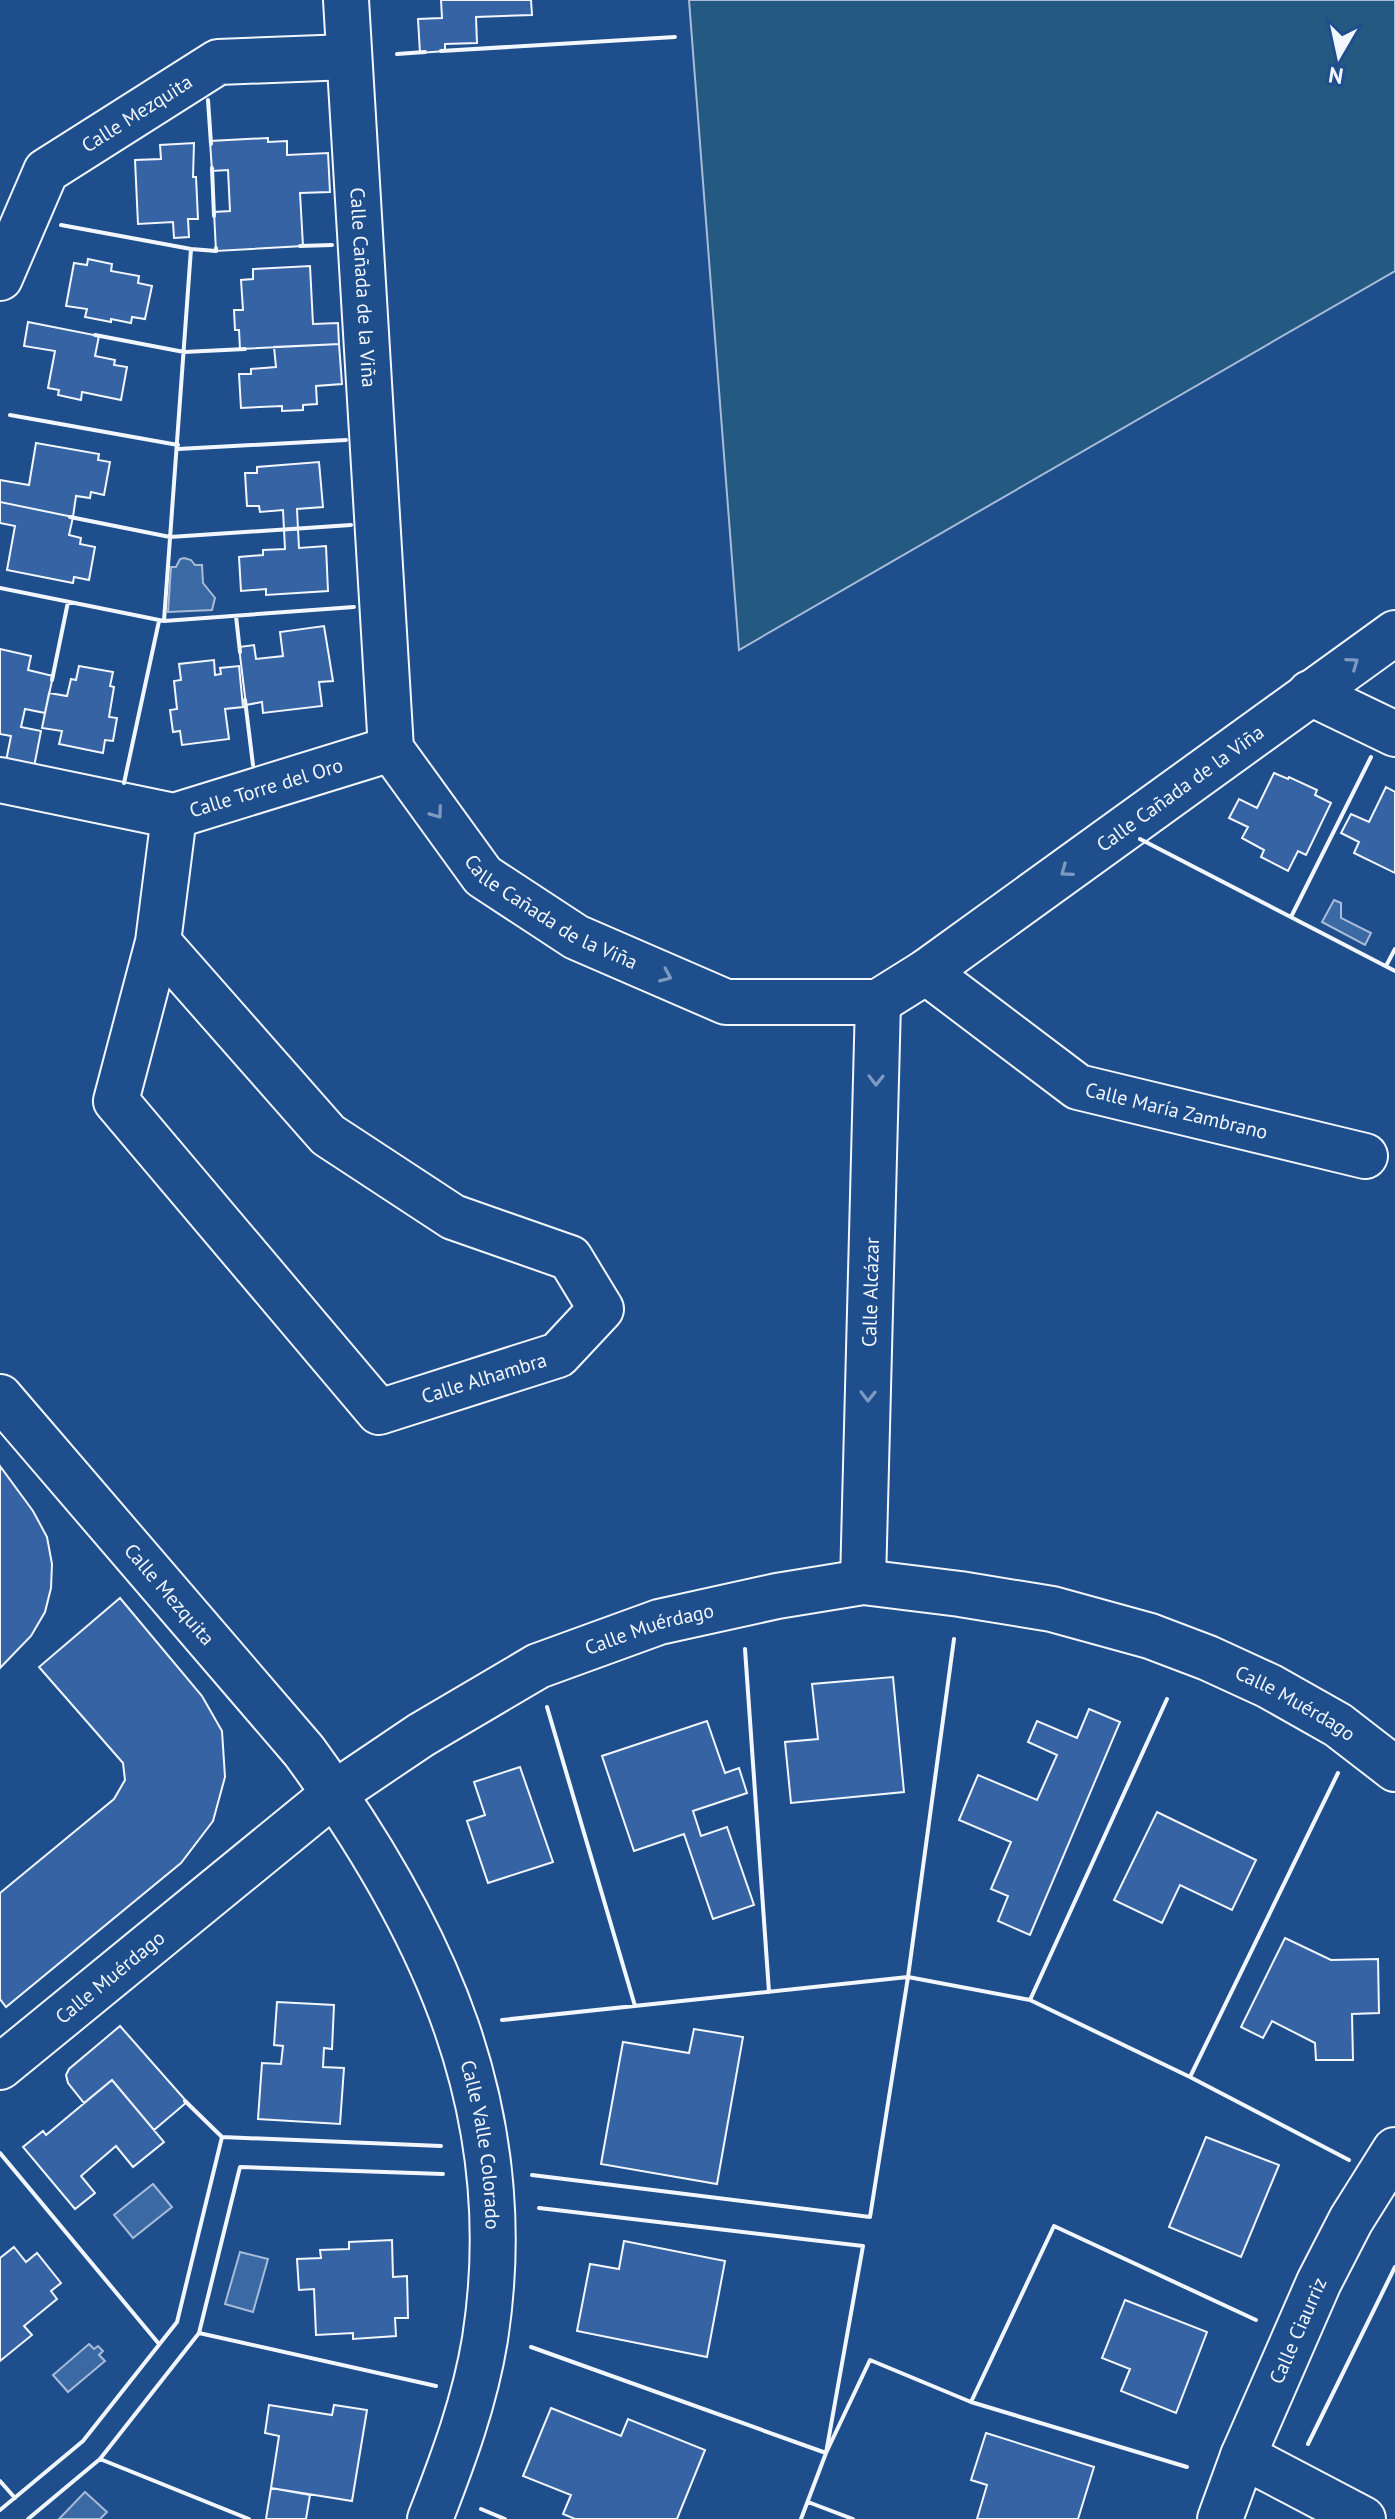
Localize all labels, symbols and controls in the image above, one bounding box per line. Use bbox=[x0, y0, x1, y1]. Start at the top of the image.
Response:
north arrow bbox=[1299, 16, 1379, 96]
text: N bbox=[1327, 61, 1345, 91]
street label: Calle Mezquita bbox=[77, 69, 197, 158]
street label: Calle Cañada de la Viña bbox=[344, 187, 382, 388]
one-way arrow bbox=[1344, 658, 1358, 673]
street label: Calle Cañada de la Viña bbox=[1091, 719, 1269, 858]
street label: Calle Torre del Oro bbox=[186, 752, 346, 824]
one-way arrow bbox=[427, 804, 442, 818]
street label: Calle Cañada de la Viña bbox=[459, 849, 642, 975]
one-way arrow bbox=[1060, 861, 1075, 875]
one-way arrow bbox=[658, 967, 672, 983]
one-way arrow bbox=[867, 1074, 884, 1087]
street label: Calle María Zambrano bbox=[1083, 1076, 1270, 1145]
street label: Calle Alcázar bbox=[856, 1237, 885, 1347]
street label: Calle Alhambra bbox=[418, 1347, 550, 1409]
one-way arrow bbox=[859, 1390, 876, 1403]
street label: Calle Mezquita bbox=[118, 1538, 220, 1651]
street label: Calle Muérdago bbox=[581, 1597, 716, 1661]
street label: Calle Muérdago bbox=[1231, 1659, 1361, 1747]
street label: Calle Muérdago bbox=[50, 1925, 170, 2030]
street label: Calle Valle Colorado bbox=[455, 2057, 506, 2230]
street label: Calle Ciaurriz bbox=[1263, 2273, 1332, 2388]

